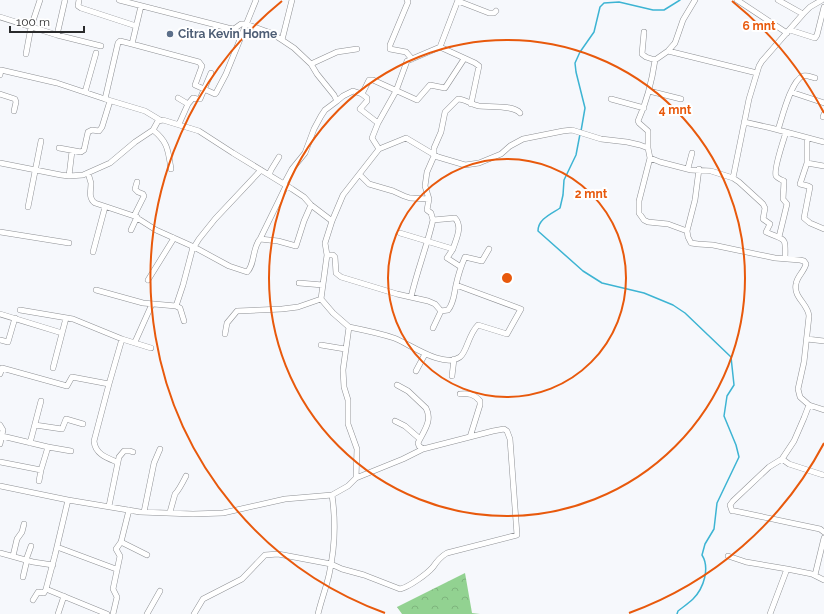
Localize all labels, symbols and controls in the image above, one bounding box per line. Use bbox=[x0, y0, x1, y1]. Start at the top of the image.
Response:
scale bar bbox=[10, 8, 84, 34]
text: 100 m bbox=[16, 15, 50, 29]
text: 6 mnt bbox=[742, 19, 776, 33]
place label: Citra Kevin Home bbox=[178, 27, 277, 41]
marker: Citra Kevin Home bbox=[165, 29, 175, 39]
text: 4 mnt bbox=[659, 103, 692, 117]
text: 2 mnt bbox=[575, 187, 608, 201]
centre of rings bbox=[500, 271, 514, 285]

